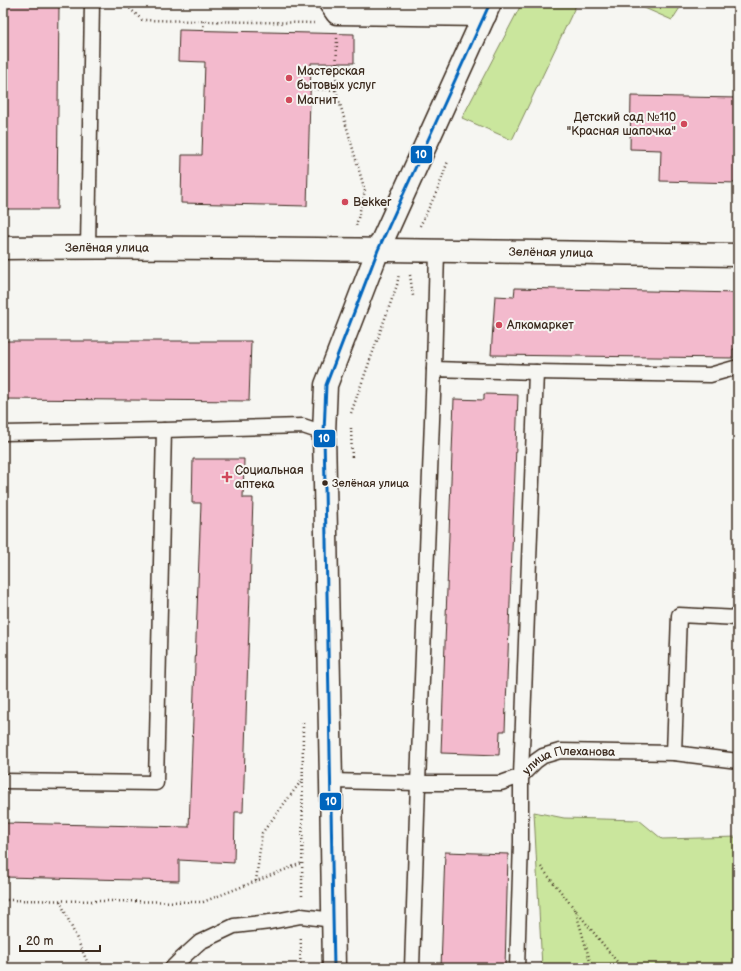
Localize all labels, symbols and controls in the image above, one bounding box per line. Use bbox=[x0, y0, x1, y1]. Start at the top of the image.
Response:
place label: Мастерская бытовых услуг bbox=[297, 64, 376, 93]
marker: Мастерская бытовых услуг bbox=[284, 73, 294, 83]
place label: Магнит bbox=[297, 93, 338, 108]
marker: Магнит bbox=[284, 95, 294, 105]
place label: Детский сад №110 "Красная шапочка" bbox=[567, 110, 676, 139]
marker: Детский сад №110 "Красная шапочка" bbox=[679, 119, 689, 129]
line badge: 10 bbox=[410, 145, 433, 164]
text: 10 bbox=[415, 148, 427, 161]
place label: Bekker bbox=[353, 195, 392, 210]
marker: Bekker bbox=[340, 197, 350, 207]
street label: Зелёная улица bbox=[65, 241, 149, 256]
street label: Зелёная улица bbox=[509, 245, 593, 261]
place label: Алкомаркет bbox=[506, 318, 574, 333]
marker: Алкомаркет bbox=[494, 320, 504, 330]
line badge: 10 bbox=[313, 429, 336, 448]
text: 10 bbox=[318, 432, 330, 445]
place label: Социальная аптека bbox=[235, 463, 304, 492]
marker: Социальная аптека bbox=[222, 472, 232, 482]
place label: Зелёная улица bbox=[332, 477, 410, 490]
marker: Зелёная улица bbox=[320, 478, 330, 488]
street label: улица Плеханова bbox=[519, 743, 615, 778]
line badge: 10 bbox=[319, 792, 342, 811]
text: 10 bbox=[325, 795, 337, 808]
scale bar bbox=[20, 927, 100, 953]
text: 20 m bbox=[26, 934, 53, 949]

